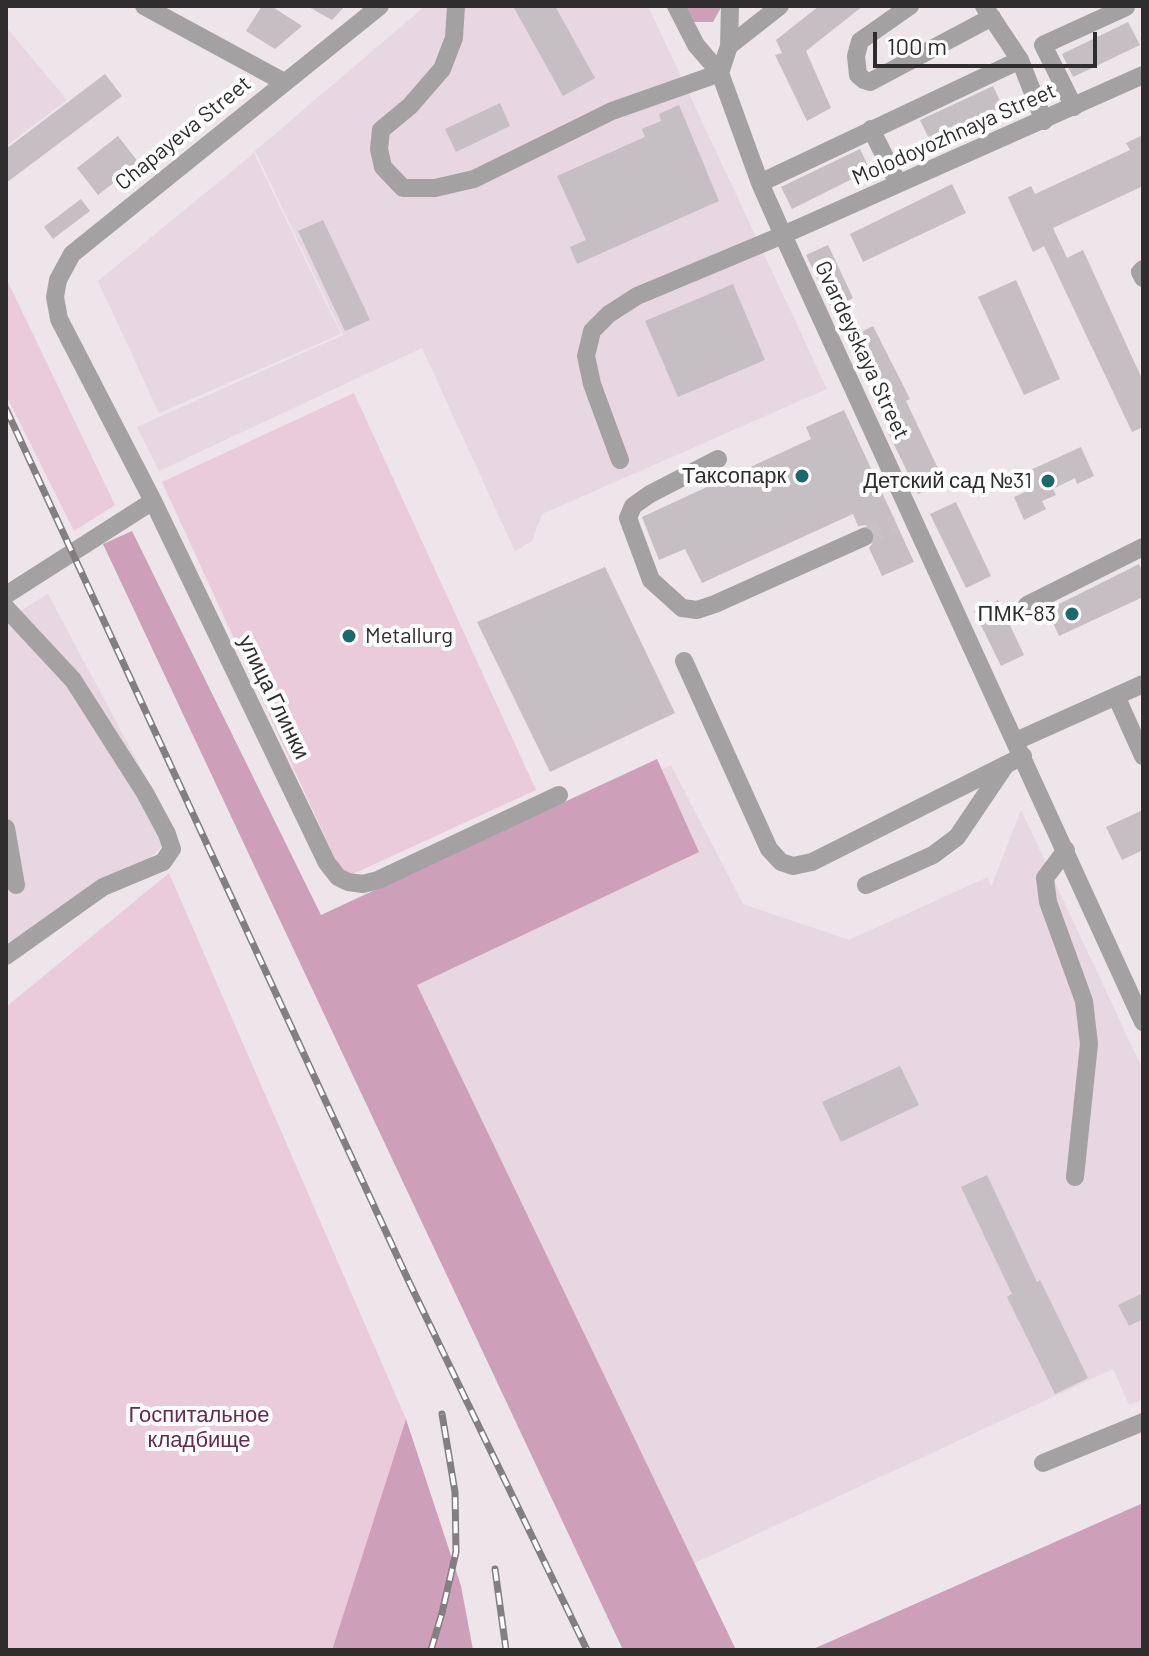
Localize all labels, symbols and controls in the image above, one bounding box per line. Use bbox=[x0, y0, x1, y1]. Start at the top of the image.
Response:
scale bar bbox=[877, 16, 1101, 66]
text: 100 m bbox=[887, 31, 947, 60]
street label: Chapayeva Street bbox=[110, 70, 256, 196]
street label: Molodoyozhnaya Street bbox=[848, 77, 1060, 191]
street label: Gvardeyskaya Street bbox=[809, 257, 915, 443]
place label: Таксопарк bbox=[682, 463, 786, 489]
marker: Таксопарк bbox=[793, 467, 811, 485]
place label: Детский сад №31 bbox=[863, 468, 1032, 494]
marker: Детский сад №31 bbox=[1039, 472, 1057, 490]
place label: ПМК-83 bbox=[978, 601, 1056, 627]
marker: ПМК-83 bbox=[1063, 605, 1081, 623]
place label: Metallurg bbox=[365, 623, 453, 649]
marker: Metallurg bbox=[340, 627, 358, 645]
street label: улица Глинки bbox=[233, 631, 315, 763]
park label: Госпитальное кладбище bbox=[129, 1402, 269, 1454]

